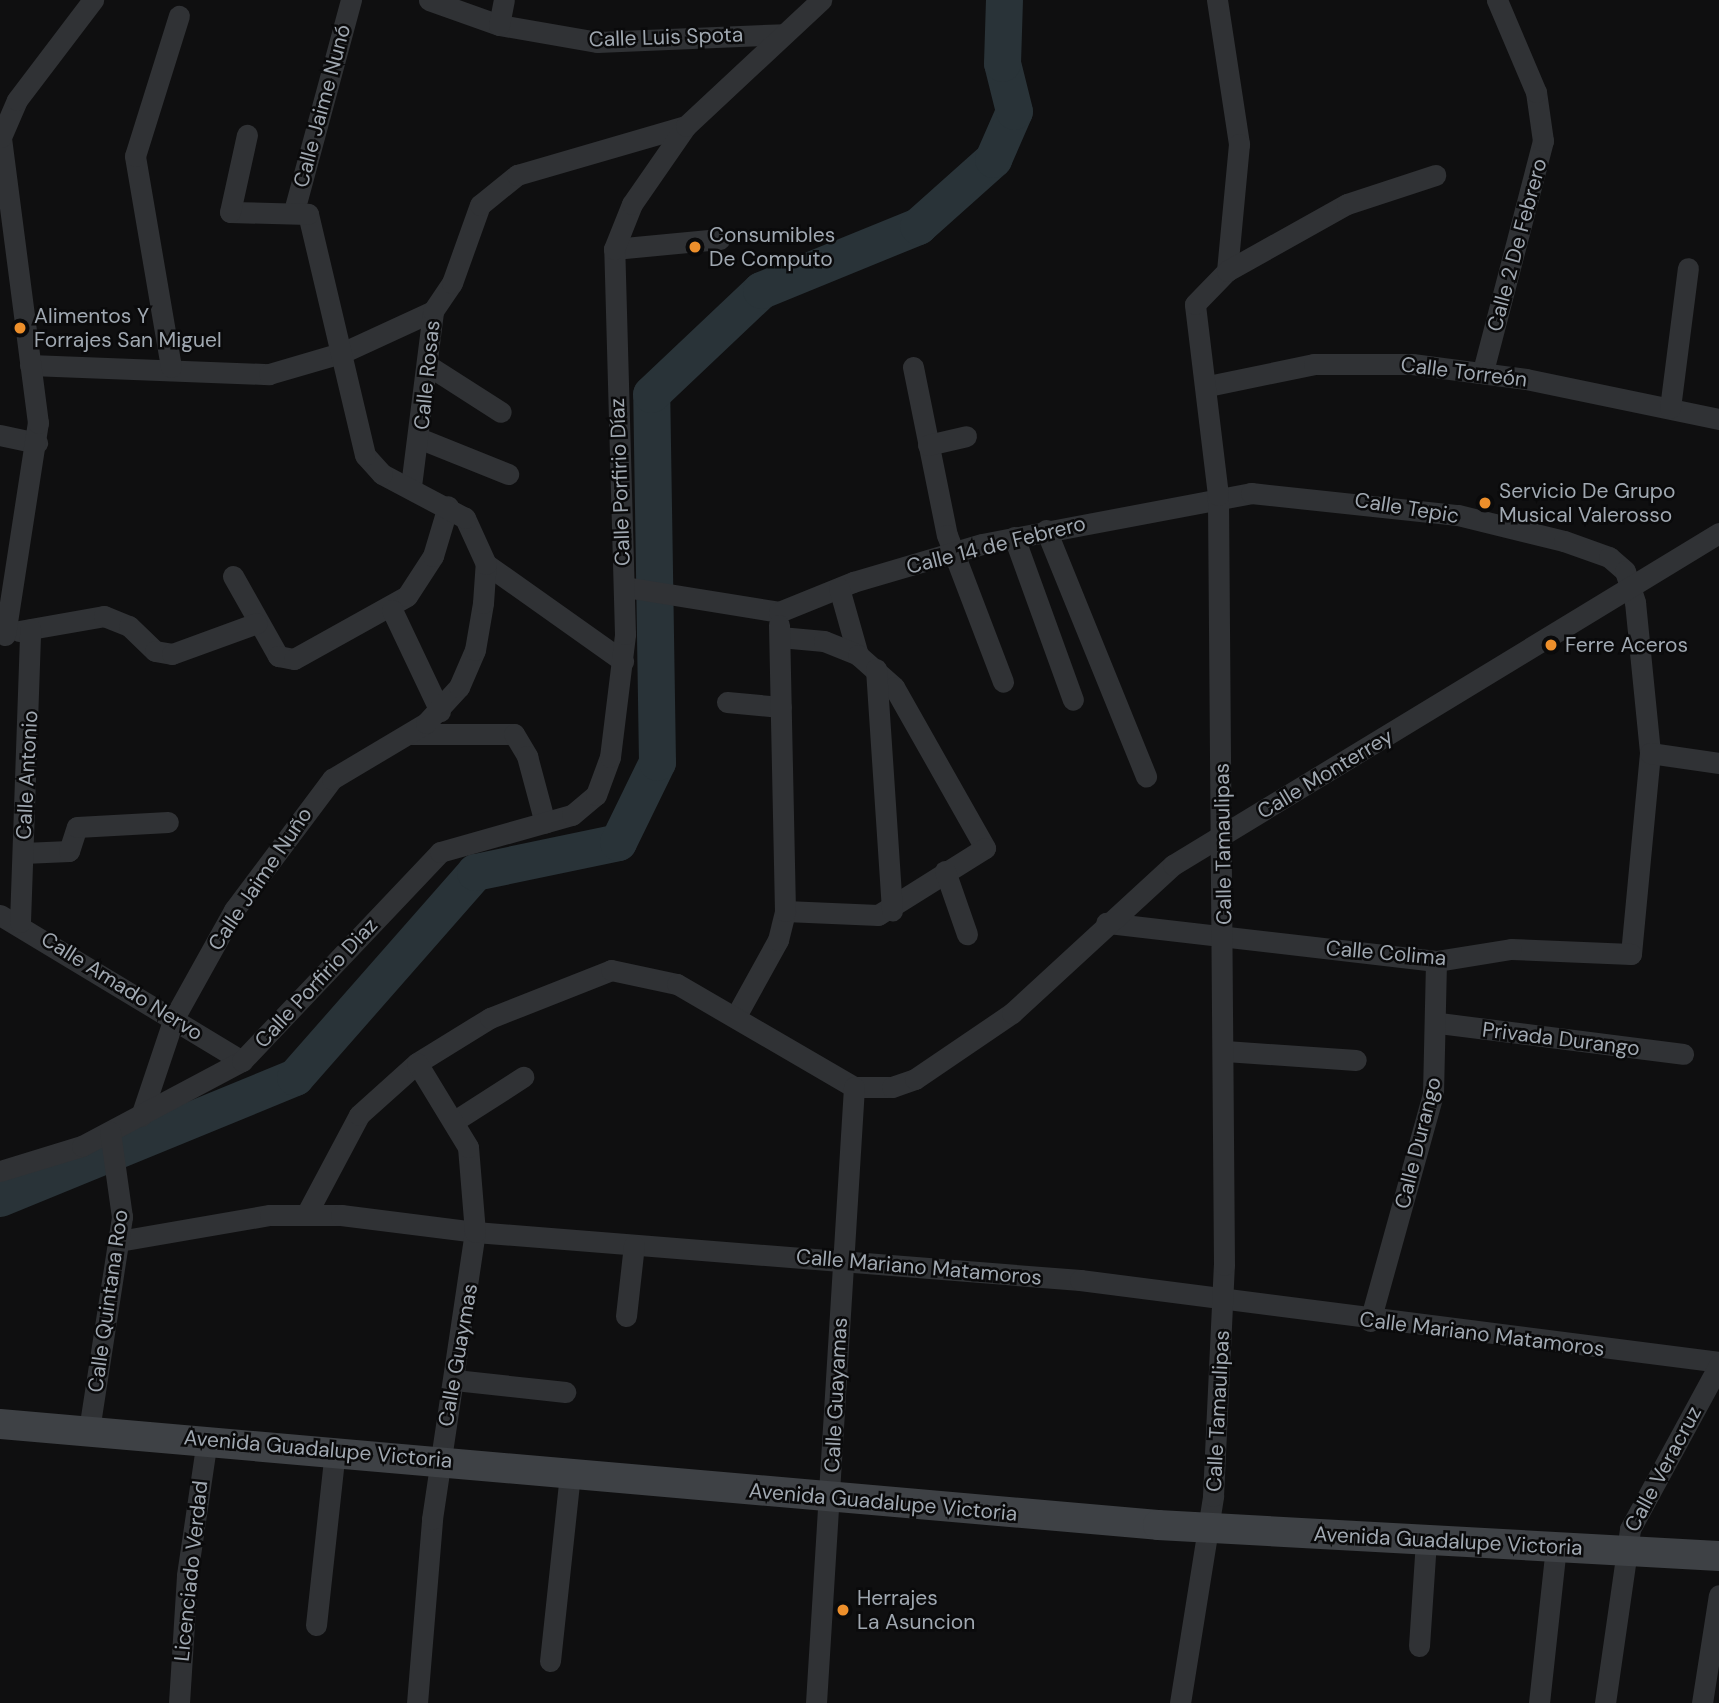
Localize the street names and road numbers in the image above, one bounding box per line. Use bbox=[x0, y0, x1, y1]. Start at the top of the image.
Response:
street label: Calle Jaime Nunó bbox=[288, 22, 356, 190]
street label: Calle Luis Spota bbox=[588, 22, 744, 52]
street label: Calle 2 De Febrero bbox=[1482, 156, 1552, 334]
street label: Calle Rosas bbox=[409, 319, 445, 431]
street label: Calle Torreón bbox=[1399, 352, 1529, 392]
street label: Calle Porfirio Díaz bbox=[604, 398, 636, 566]
street label: Calle Tepic bbox=[1353, 487, 1461, 529]
street label: Calle 14 de Febrero bbox=[904, 511, 1088, 579]
street label: Calle Antonio bbox=[11, 710, 43, 840]
street label: Calle Monterrey bbox=[1253, 724, 1397, 824]
street label: Calle Tamaulipas bbox=[1209, 763, 1237, 925]
street label: Calle Jaime Nuño bbox=[203, 802, 317, 956]
street label: Calle Porfirio Diaz bbox=[249, 913, 383, 1053]
street label: Calle Amado Nervo bbox=[37, 926, 207, 1046]
street label: Calle Colima bbox=[1325, 935, 1447, 971]
street label: Privada Durango bbox=[1481, 1017, 1641, 1061]
street label: Calle Durango bbox=[1389, 1075, 1447, 1211]
street label: Calle Quintana Roo bbox=[83, 1208, 133, 1394]
street label: Calle Mariano Matamoros bbox=[795, 1244, 1043, 1290]
street label: Calle Guaymas bbox=[433, 1282, 483, 1428]
street label: Calle Mariano Matamoros bbox=[1358, 1306, 1606, 1362]
street label: Calle Guayamas bbox=[819, 1317, 853, 1473]
street label: Calle Tamaulipas bbox=[1201, 1329, 1235, 1493]
street label: Calle Veracruz bbox=[1619, 1402, 1707, 1536]
street label: Avenida Guadalupe Victoria bbox=[183, 1425, 453, 1473]
street label: Avenida Guadalupe Victoria bbox=[748, 1478, 1018, 1526]
street label: Licenciado Verdad bbox=[169, 1479, 213, 1663]
street label: Avenida Guadalupe Victoria bbox=[1313, 1521, 1583, 1561]

